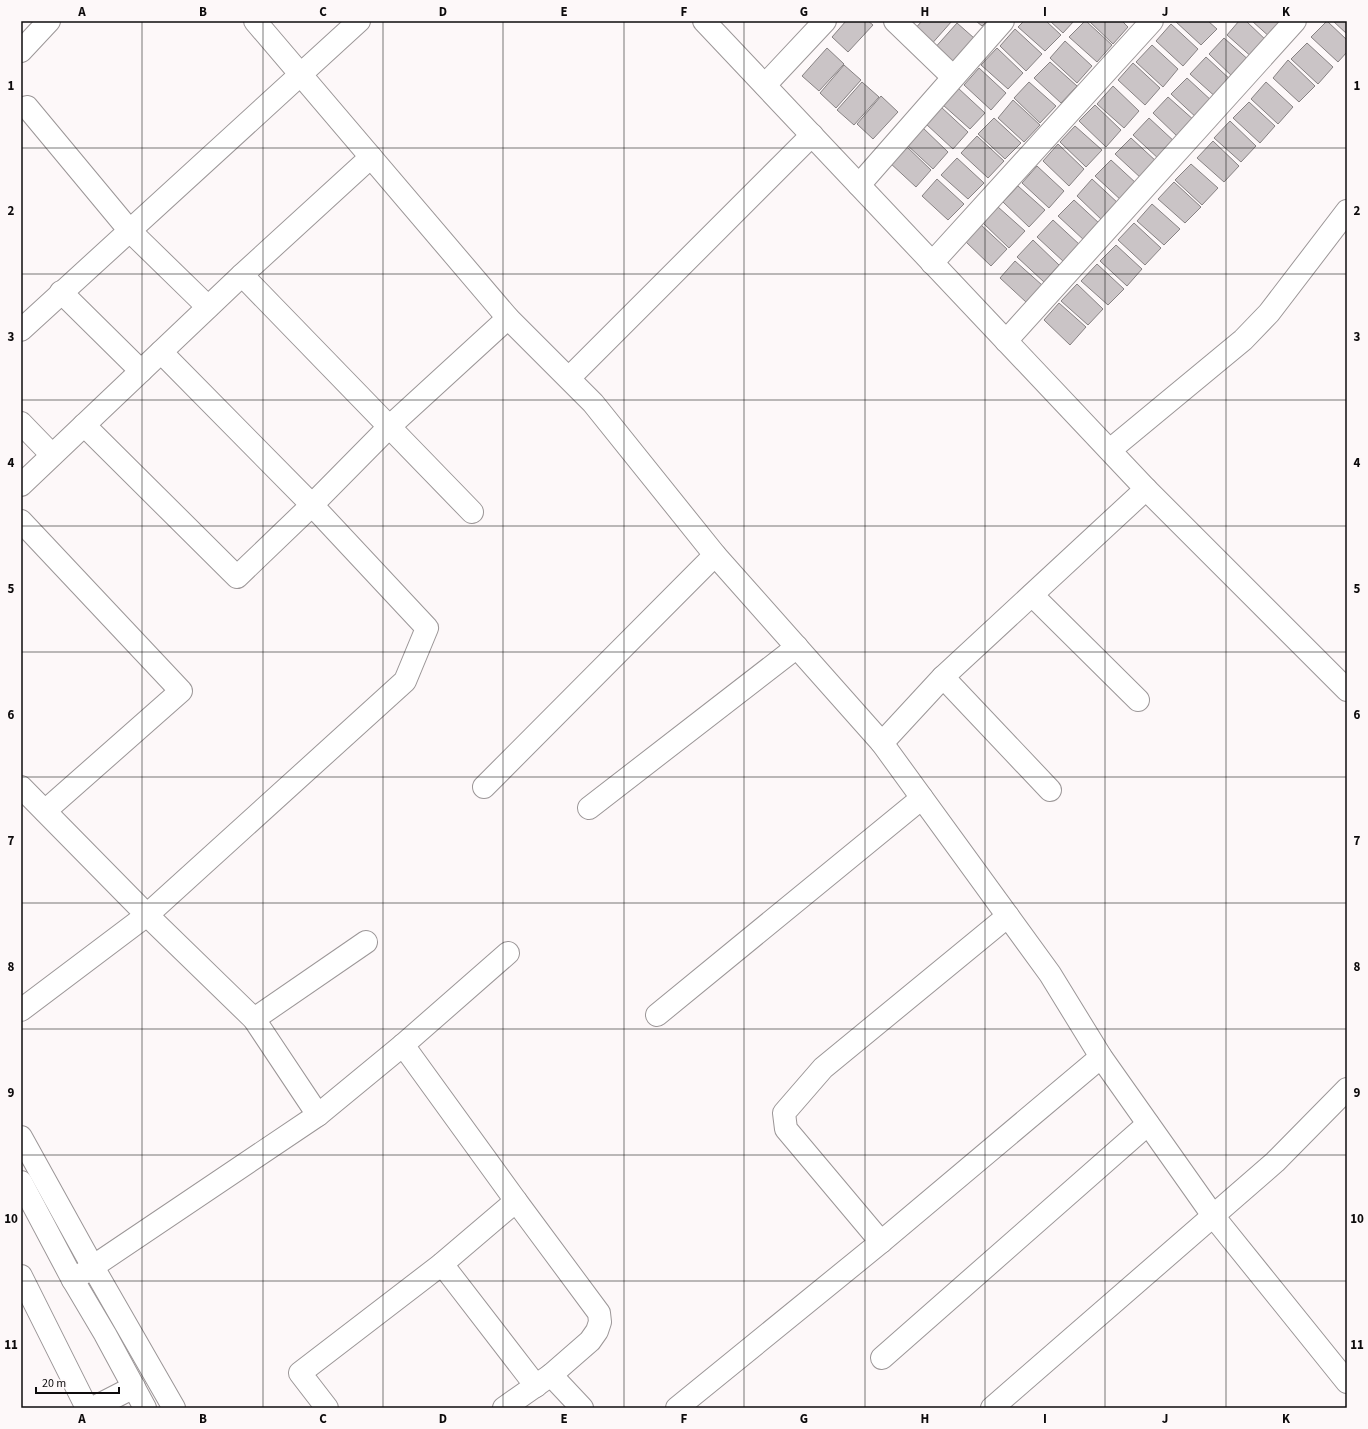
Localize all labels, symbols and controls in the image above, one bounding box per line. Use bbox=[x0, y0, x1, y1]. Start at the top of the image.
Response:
text: A bbox=[77, 3, 86, 21]
text: B bbox=[199, 3, 207, 21]
text: C bbox=[319, 3, 327, 21]
text: D bbox=[439, 3, 447, 21]
text: E bbox=[560, 3, 568, 21]
text: F bbox=[681, 3, 688, 21]
text: G bbox=[800, 3, 808, 21]
text: H bbox=[921, 3, 929, 21]
text: I bbox=[1043, 3, 1047, 21]
text: J bbox=[1162, 3, 1168, 21]
text: K bbox=[1282, 3, 1291, 21]
text: 1 bbox=[8, 77, 15, 95]
text: 1 bbox=[1354, 77, 1361, 95]
text: 2 bbox=[8, 202, 15, 220]
text: 2 bbox=[1354, 202, 1361, 220]
text: 3 bbox=[8, 328, 15, 346]
text: 3 bbox=[1354, 328, 1361, 346]
text: 4 bbox=[8, 454, 15, 472]
text: 4 bbox=[1354, 454, 1361, 472]
text: 5 bbox=[8, 580, 15, 598]
text: 5 bbox=[1354, 580, 1361, 598]
text: 6 bbox=[8, 706, 15, 724]
text: 6 bbox=[1354, 706, 1361, 724]
text: 7 bbox=[8, 832, 15, 850]
text: 7 bbox=[1354, 832, 1361, 850]
text: 8 bbox=[8, 958, 15, 976]
text: 8 bbox=[1354, 958, 1361, 976]
text: 9 bbox=[8, 1084, 15, 1102]
text: 9 bbox=[1354, 1084, 1361, 1102]
text: 10 bbox=[4, 1210, 18, 1228]
text: 10 bbox=[1350, 1210, 1364, 1228]
text: 11 bbox=[4, 1336, 18, 1354]
text: 11 bbox=[1350, 1336, 1364, 1354]
scale bar bbox=[36, 1369, 119, 1395]
text: 20 m bbox=[42, 1375, 66, 1392]
text: A bbox=[77, 1410, 86, 1428]
text: B bbox=[199, 1410, 207, 1428]
text: C bbox=[319, 1410, 327, 1428]
text: D bbox=[439, 1410, 447, 1428]
text: E bbox=[560, 1410, 568, 1428]
text: F bbox=[681, 1410, 688, 1428]
text: G bbox=[800, 1410, 808, 1428]
text: H bbox=[921, 1410, 929, 1428]
text: I bbox=[1043, 1410, 1047, 1428]
text: J bbox=[1162, 1410, 1168, 1428]
text: K bbox=[1282, 1410, 1291, 1428]

